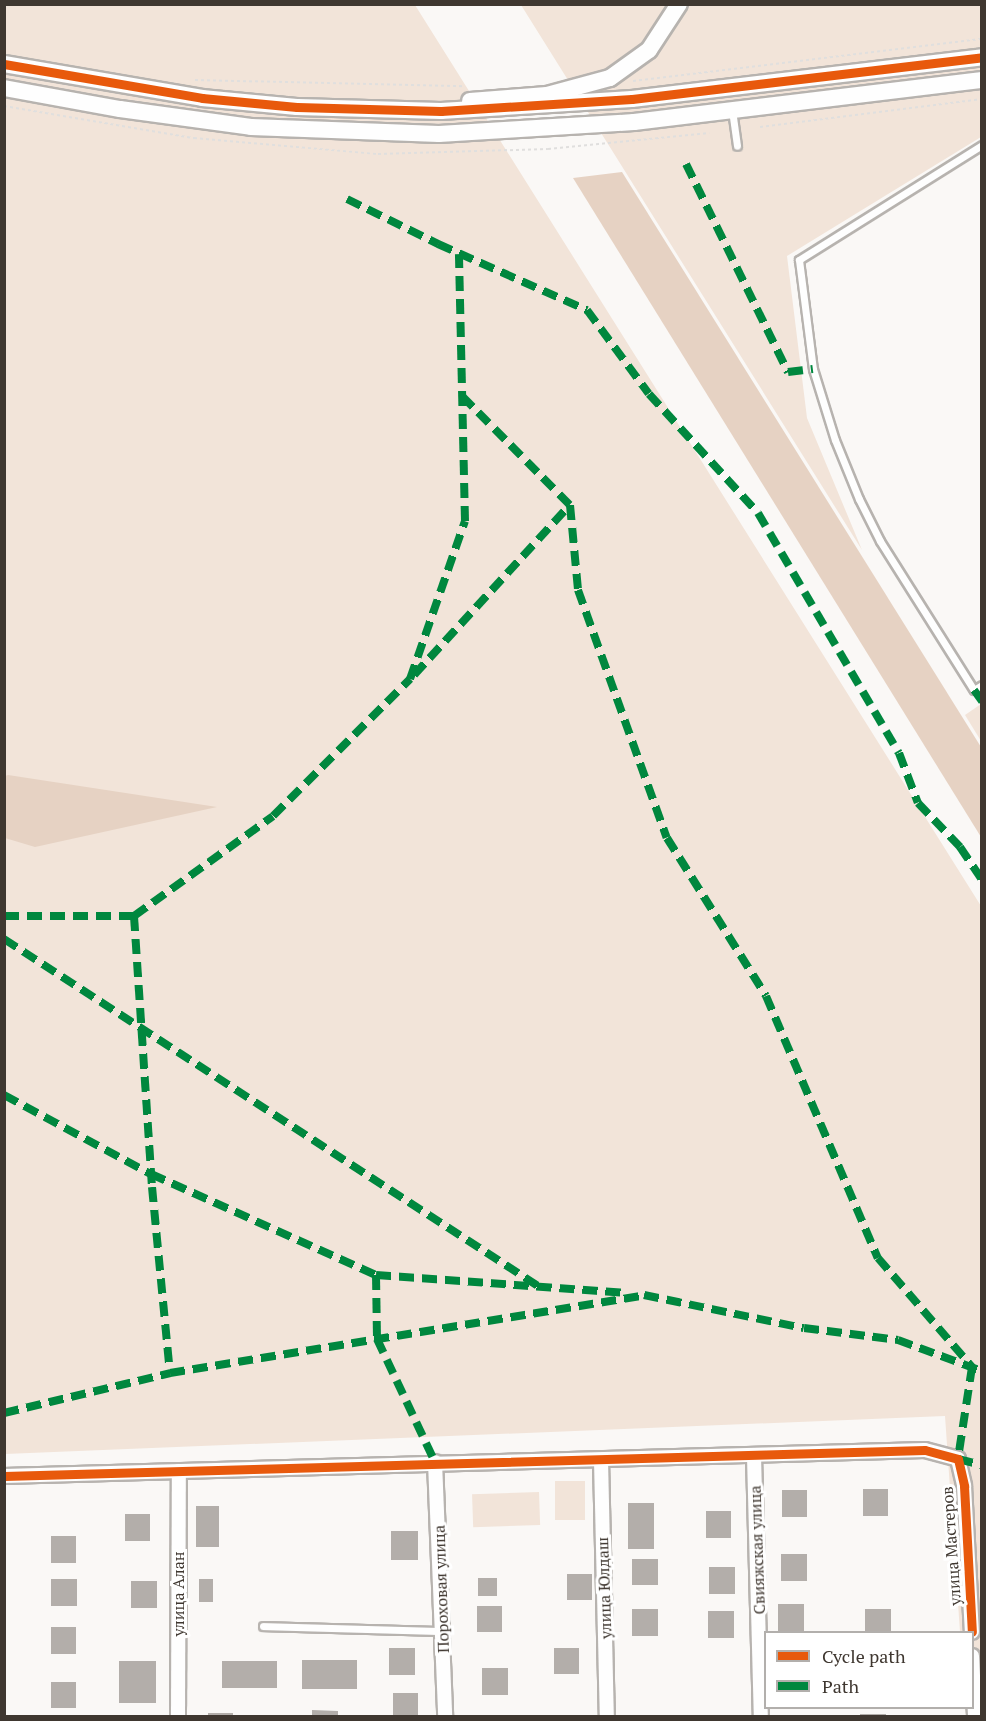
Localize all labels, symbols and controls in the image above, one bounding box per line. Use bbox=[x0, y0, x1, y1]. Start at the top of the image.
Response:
street label: Свияжская улица bbox=[745, 1485, 769, 1615]
street label: улица Мастеров bbox=[937, 1486, 965, 1606]
street label: Пороховая улица bbox=[429, 1525, 453, 1653]
street label: улица Юлдаш bbox=[593, 1537, 615, 1639]
street label: улица Алан bbox=[168, 1551, 188, 1637]
legend bbox=[764, 1631, 974, 1709]
text: Cycle path bbox=[822, 1644, 906, 1668]
text: Path bbox=[822, 1674, 859, 1698]

